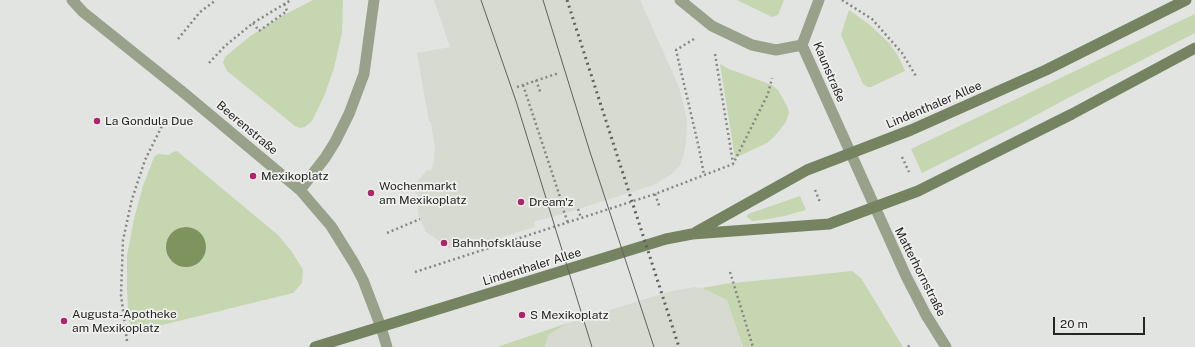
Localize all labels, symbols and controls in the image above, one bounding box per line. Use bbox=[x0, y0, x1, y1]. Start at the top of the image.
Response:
street label: Kaunstraße bbox=[810, 40, 848, 104]
street label: Lindenthaler Allee bbox=[884, 78, 984, 132]
street label: Beerenstraße bbox=[213, 98, 281, 158]
place label: La Gondula Due bbox=[105, 114, 193, 128]
marker: La Gondula Due bbox=[92, 116, 102, 126]
place label: Mexikoplatz bbox=[261, 169, 328, 183]
marker: Mexikoplatz bbox=[248, 171, 258, 181]
place label: Wochenmarkt am Mexikoplatz bbox=[379, 179, 466, 207]
marker: Wochenmarkt am Mexikoplatz bbox=[366, 188, 376, 198]
place label: Dream'z bbox=[529, 195, 573, 209]
marker: Dream'z bbox=[516, 197, 526, 207]
street label: Matterhornstraße bbox=[891, 225, 949, 319]
place label: Bahnhofsklause bbox=[452, 236, 542, 250]
marker: Bahnhofsklause bbox=[439, 238, 449, 248]
street label: Lindenthaler Allee bbox=[481, 245, 583, 289]
place label: Augusta-Apotheke am Mexikoplatz bbox=[72, 307, 177, 335]
place label: S Mexikoplatz bbox=[530, 308, 608, 322]
scale bar bbox=[1055, 309, 1147, 335]
marker: S Mexikoplatz bbox=[517, 310, 527, 320]
marker: Augusta-Apotheke am Mexikoplatz bbox=[59, 316, 69, 326]
text: 20 m bbox=[1060, 317, 1088, 331]

